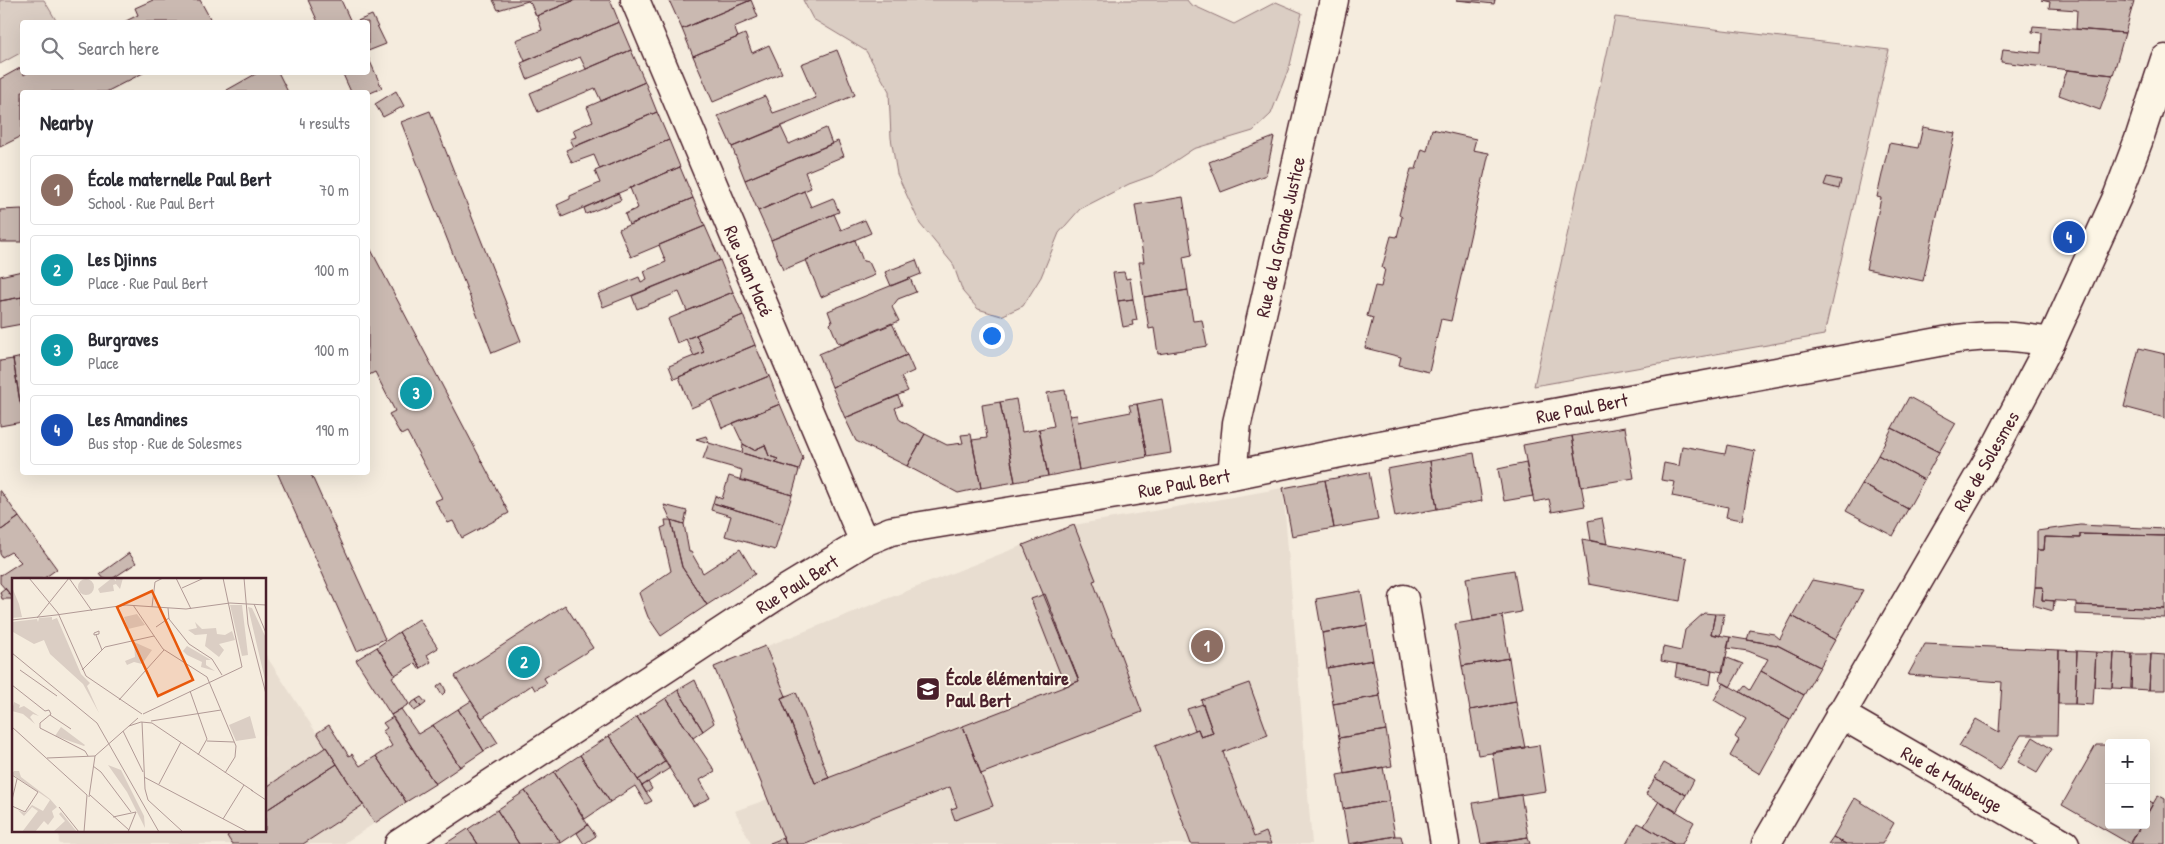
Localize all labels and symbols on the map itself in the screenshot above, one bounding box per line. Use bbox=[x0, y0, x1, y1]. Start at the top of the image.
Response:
street label: Rue de la Grande Justice bbox=[1249, 154, 1311, 320]
pin: 4 bbox=[2053, 218, 2085, 256]
street label: Rue Jean Macé bbox=[718, 221, 780, 321]
your location bbox=[979, 323, 1005, 349]
pin: 3 bbox=[400, 374, 432, 412]
street label: Rue Paul Bert bbox=[1534, 386, 1630, 430]
street label: Rue de Solesmes bbox=[1947, 406, 2025, 516]
street label: Rue Paul Bert bbox=[1136, 462, 1232, 504]
street label: Rue Paul Bert bbox=[751, 548, 844, 620]
inset map bbox=[12, 578, 266, 832]
pin: 1 bbox=[1191, 627, 1223, 665]
pin: 2 bbox=[508, 643, 540, 681]
place label: École élémentaire Paul Bert bbox=[946, 665, 1069, 713]
school or university icon: École élémentaire Paul Bert bbox=[915, 676, 941, 702]
street label: Rue de Maubeuge bbox=[1897, 740, 2008, 819]

